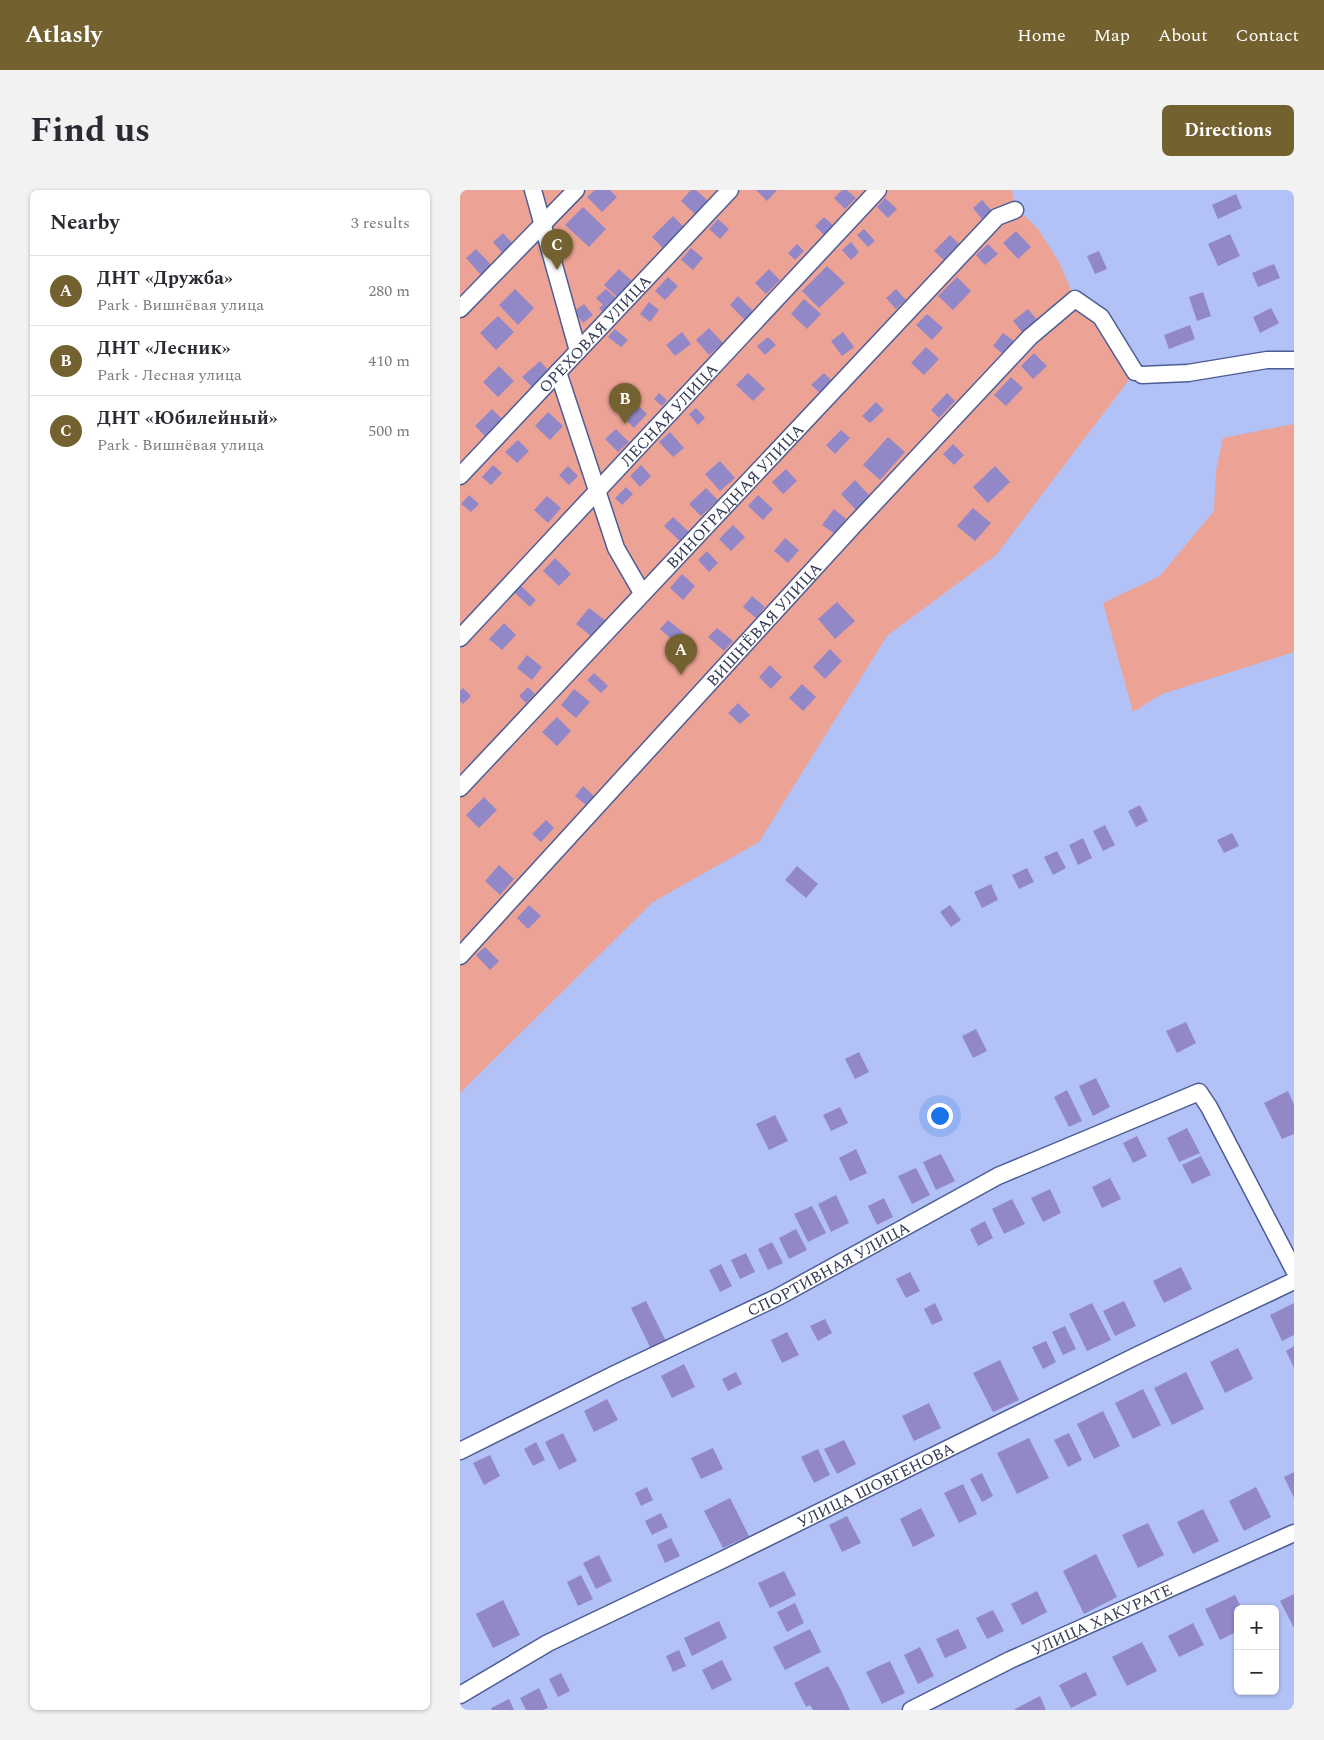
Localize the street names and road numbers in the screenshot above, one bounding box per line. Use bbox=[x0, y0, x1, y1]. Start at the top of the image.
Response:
street label: ОРЕХОВАЯ УЛИЦА bbox=[533, 270, 657, 399]
street label: ЛЕСНАЯ УЛИЦА bbox=[615, 358, 724, 472]
street label: ВИНОГРАДНАЯ УЛИЦА bbox=[661, 418, 810, 575]
street label: ВИШНЁВАЯ УЛИЦА bbox=[701, 557, 828, 692]
street label: СПОРТИВНАЯ УЛИЦА bbox=[743, 1216, 914, 1323]
street label: УЛИЦА ШОВГЕНОВА bbox=[793, 1436, 959, 1534]
street label: УЛИЦА ХАКУРАТЕ bbox=[1028, 1578, 1176, 1662]

